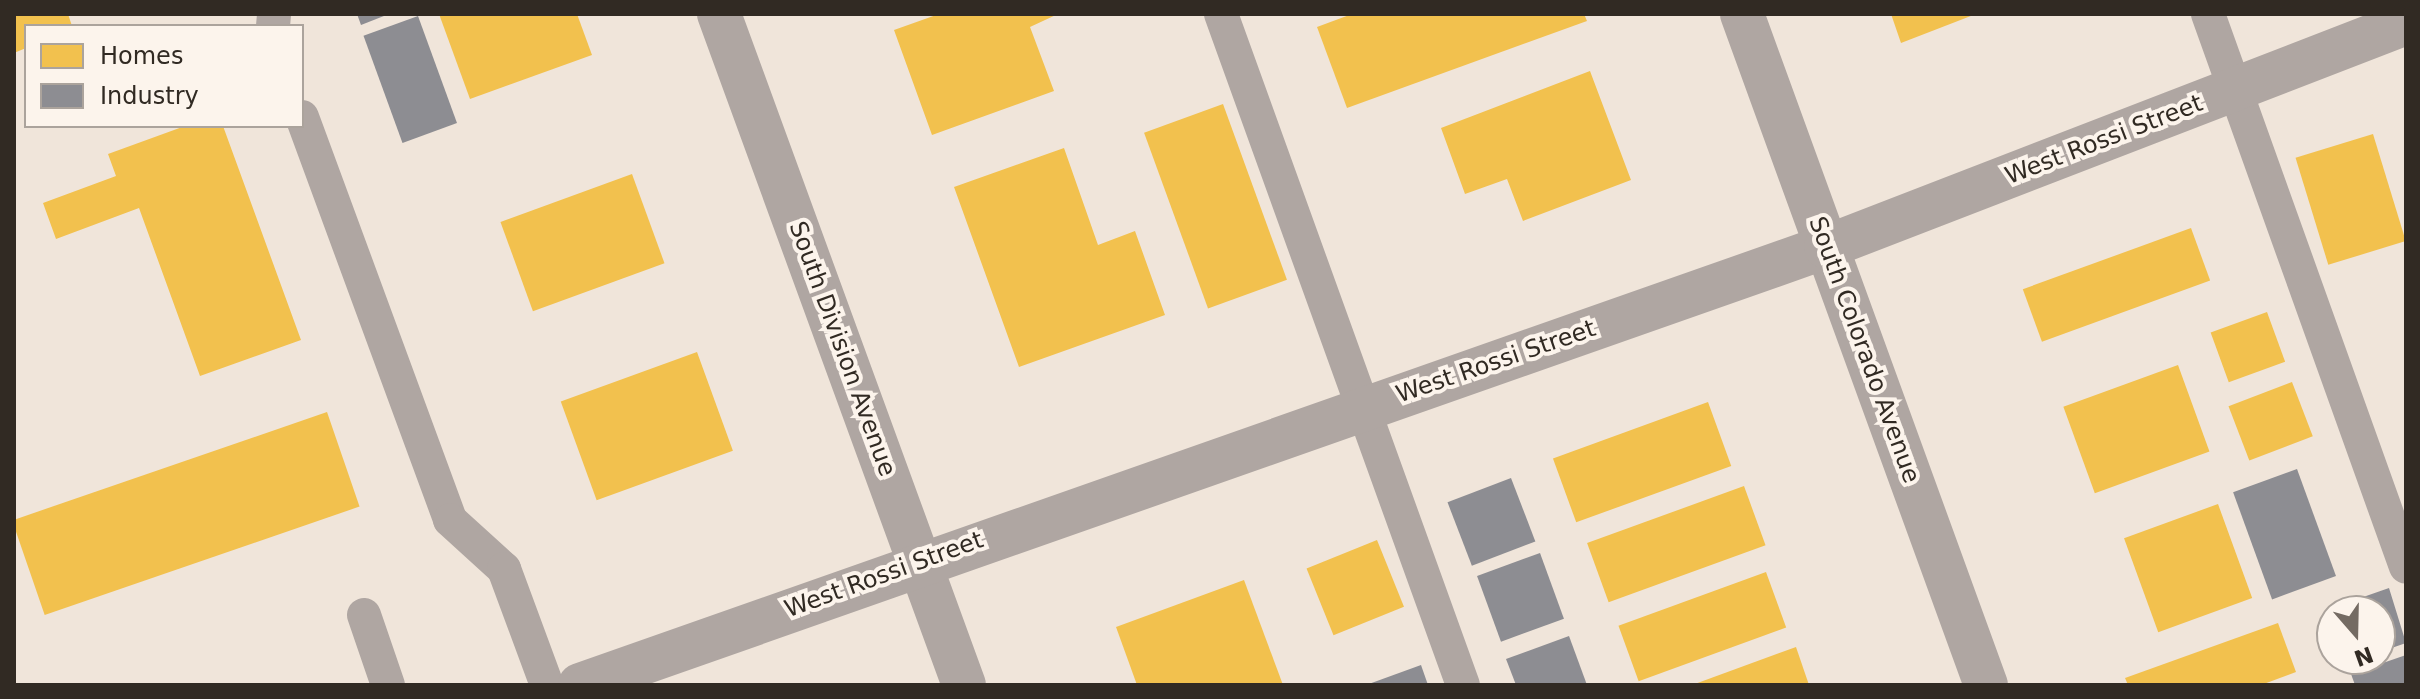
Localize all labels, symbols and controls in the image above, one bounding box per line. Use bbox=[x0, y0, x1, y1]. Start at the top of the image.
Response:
legend bbox=[24, 24, 304, 128]
text: Homes bbox=[100, 42, 183, 70]
text: Industry bbox=[100, 82, 199, 110]
street label: West Rossi Street bbox=[2001, 89, 2207, 191]
street label: South Colorado Avenue bbox=[1802, 213, 1926, 487]
street label: South Division Avenue bbox=[782, 218, 902, 480]
street label: West Rossi Street bbox=[1392, 314, 1600, 410]
street label: West Rossi Street bbox=[781, 526, 987, 624]
north arrow bbox=[2316, 595, 2396, 675]
text: N bbox=[2351, 641, 2377, 671]

